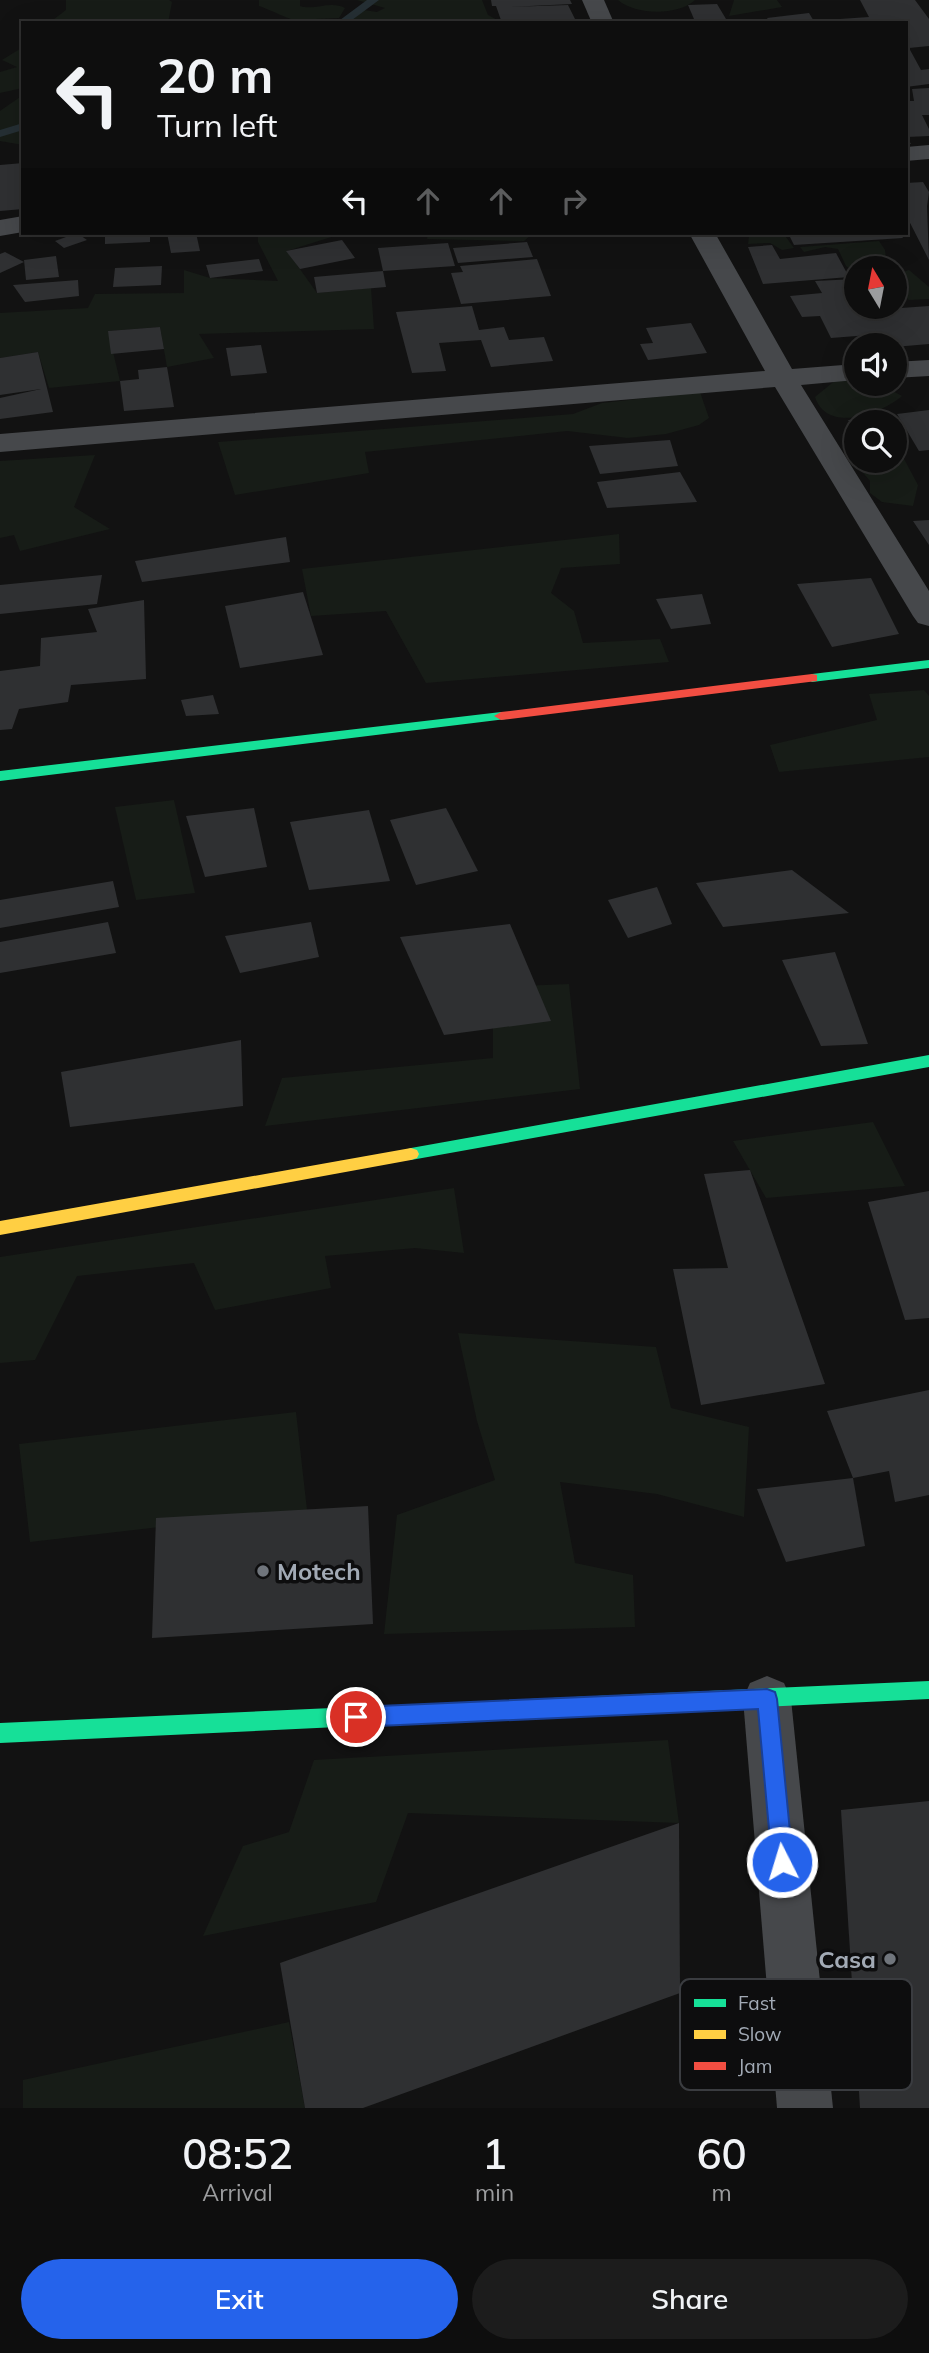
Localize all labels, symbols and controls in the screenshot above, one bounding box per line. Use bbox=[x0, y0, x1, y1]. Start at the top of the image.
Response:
text: 20 m bbox=[157, 44, 273, 105]
icon: left bbox=[42, 49, 133, 140]
text: Turn left bbox=[157, 105, 277, 145]
icon: left bbox=[336, 182, 374, 220]
icon: ahead bbox=[409, 182, 447, 220]
icon: ahead bbox=[482, 182, 520, 220]
icon: right bbox=[555, 182, 593, 220]
north arrow bbox=[844, 256, 906, 318]
map controls bbox=[844, 256, 907, 473]
button: sound bbox=[844, 333, 907, 396]
button: search bbox=[844, 410, 907, 473]
place label: Motech bbox=[277, 1556, 361, 1586]
marker: Motech bbox=[255, 1563, 271, 1579]
pin bbox=[326, 1687, 386, 1747]
icon: arrive bbox=[337, 1698, 375, 1736]
position arrow bbox=[745, 1825, 819, 1899]
place label: Casa bbox=[818, 1944, 876, 1974]
marker: Casa bbox=[882, 1951, 898, 1967]
legend bbox=[680, 1979, 912, 2090]
text: Fast bbox=[738, 1991, 776, 2015]
text: Slow bbox=[738, 2022, 782, 2046]
text: Jam bbox=[738, 2054, 772, 2078]
text: 08:52 bbox=[182, 2127, 293, 2180]
text: 1 bbox=[482, 2127, 507, 2180]
text: 60 bbox=[696, 2127, 747, 2180]
text: Arrival bbox=[202, 2178, 273, 2207]
text: min bbox=[475, 2178, 514, 2207]
text: m bbox=[711, 2178, 732, 2207]
button: Exit bbox=[21, 2259, 458, 2339]
button: Share bbox=[472, 2259, 908, 2339]

